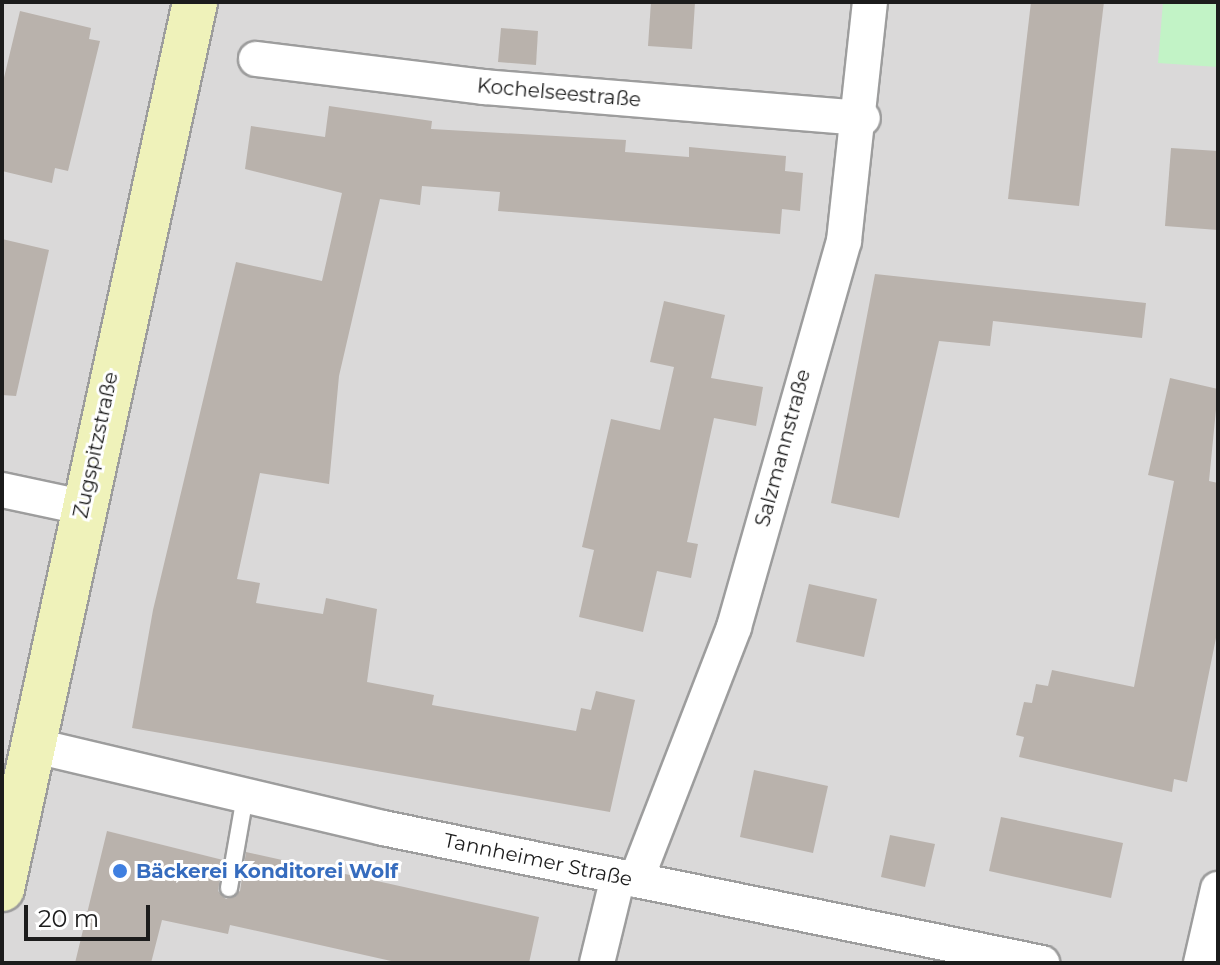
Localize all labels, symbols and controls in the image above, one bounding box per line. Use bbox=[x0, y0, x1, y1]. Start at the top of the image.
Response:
street label: Kochelseestraße bbox=[476, 74, 642, 112]
street label: Salzmannstraße bbox=[750, 367, 816, 529]
street label: Zugspitzstraße bbox=[69, 370, 123, 520]
street label: Tannheimer Straße bbox=[442, 828, 634, 892]
place label: Bäckerei Konditorei Wolf bbox=[136, 859, 398, 883]
marker: Bäckerei Konditorei Wolf bbox=[111, 862, 129, 880]
scale bar bbox=[28, 889, 154, 939]
text: 20 m bbox=[38, 904, 99, 933]

